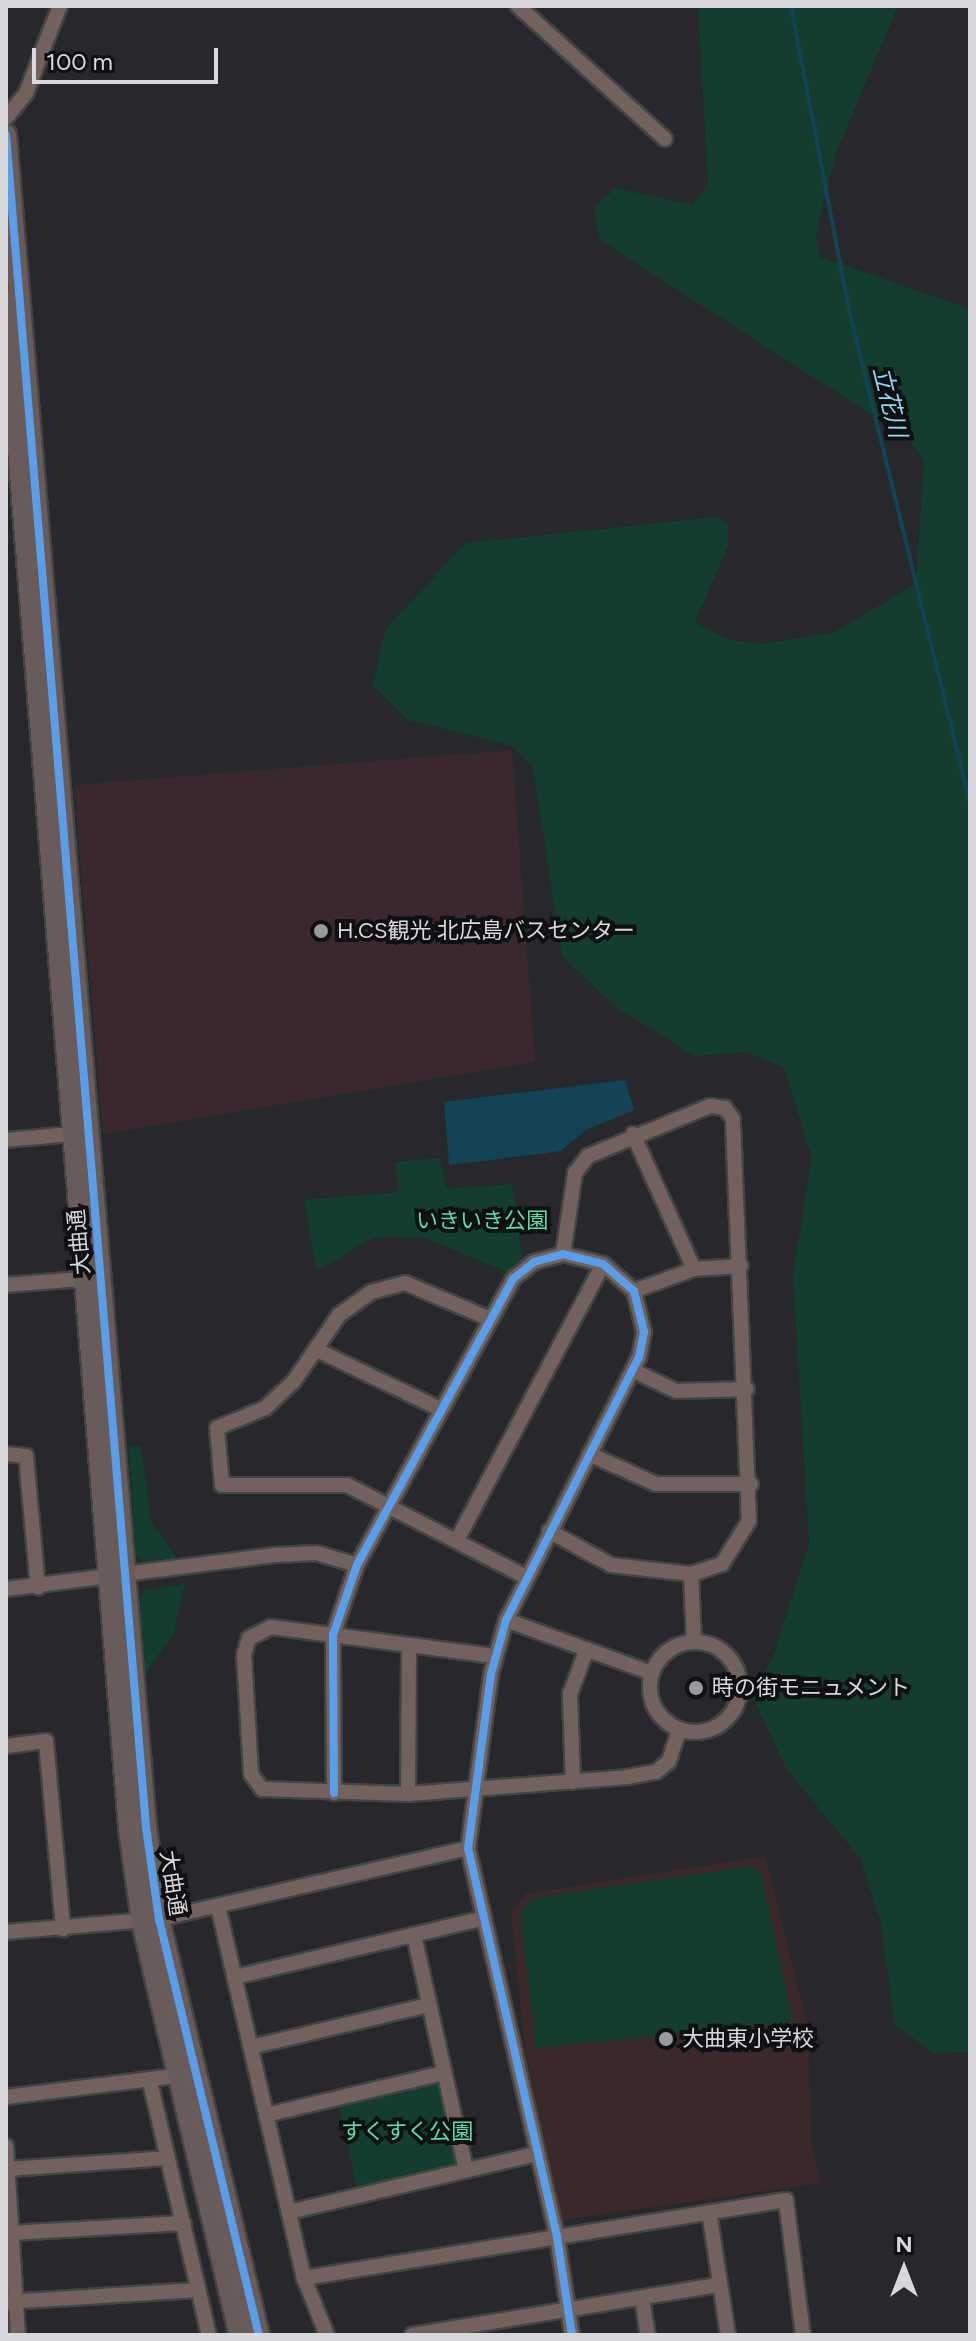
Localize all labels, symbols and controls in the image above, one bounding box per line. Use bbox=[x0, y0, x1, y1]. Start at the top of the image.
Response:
scale bar bbox=[36, 32, 222, 82]
text: 100 m bbox=[46, 47, 113, 76]
water label: 立花川 bbox=[867, 364, 913, 440]
place label: H.CS観光 北広島バスセンター bbox=[337, 918, 635, 944]
marker: H.CS観光 北広島バスセンター bbox=[312, 922, 330, 940]
street label: 大曲通 bbox=[63, 1208, 95, 1276]
park label: いきいき公園 bbox=[416, 1208, 548, 1234]
place label: 時の街モニュメント bbox=[712, 1675, 910, 1701]
marker: 時の街モニュメント bbox=[687, 1679, 705, 1697]
street label: 大曲通 bbox=[155, 1848, 191, 1918]
place label: 大曲東小学校 bbox=[682, 2026, 814, 2052]
marker: 大曲東小学校 bbox=[657, 2030, 675, 2048]
park label: すくすく公園 bbox=[341, 2119, 473, 2145]
north arrow bbox=[864, 2229, 944, 2309]
text: N bbox=[895, 2231, 913, 2258]

